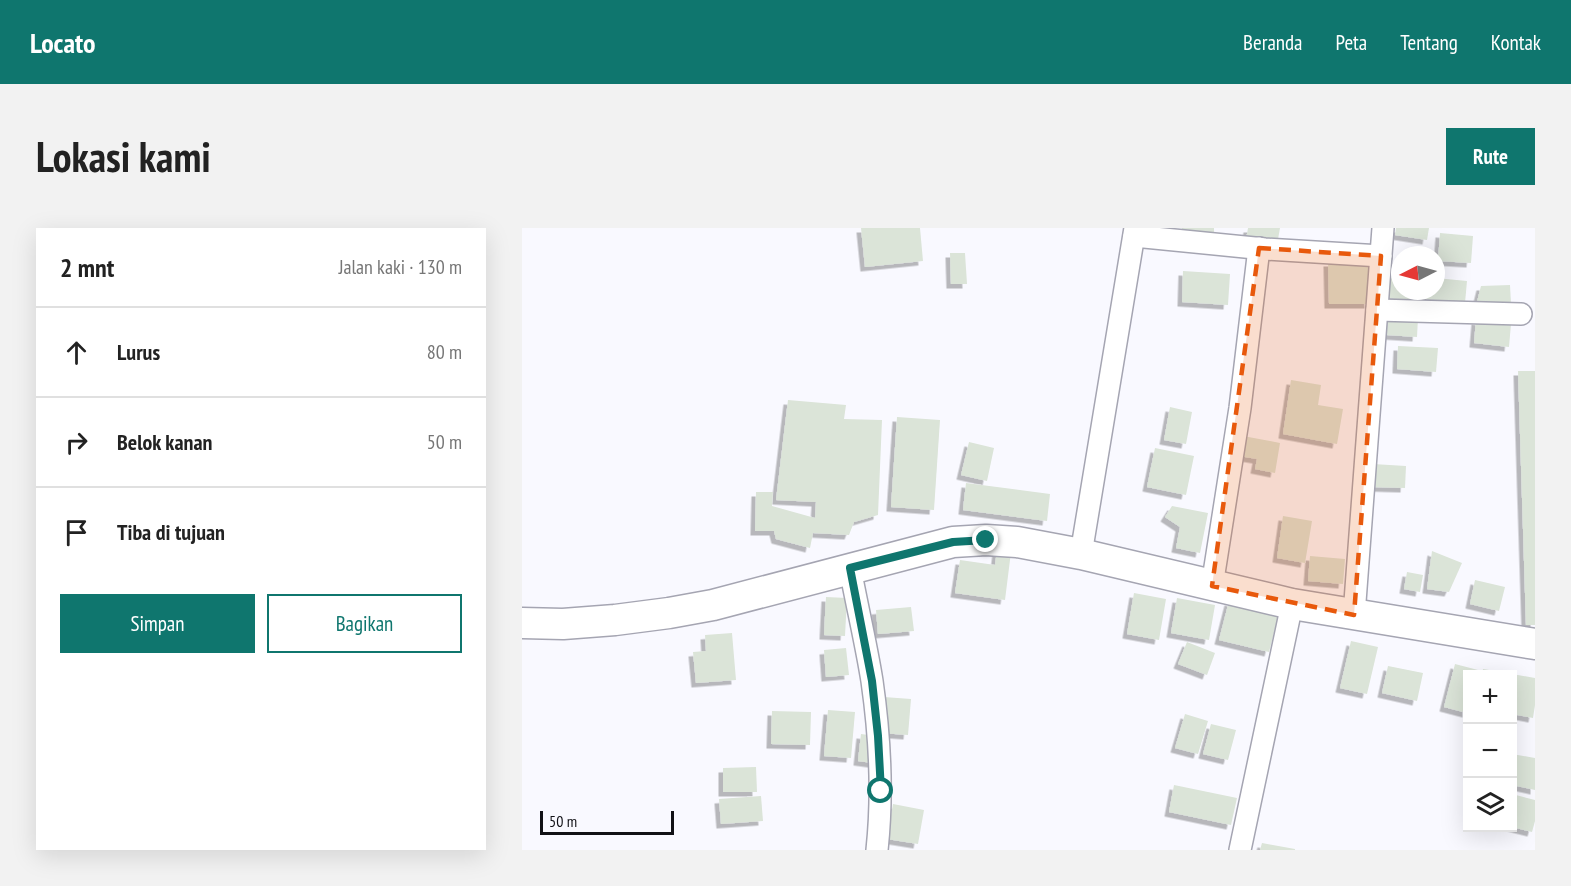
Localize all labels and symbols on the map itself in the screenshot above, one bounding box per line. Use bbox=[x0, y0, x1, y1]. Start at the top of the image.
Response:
north arrow bbox=[1391, 246, 1445, 300]
route end bbox=[972, 526, 998, 552]
route start bbox=[867, 777, 893, 803]
scale bar bbox=[540, 808, 674, 836]

